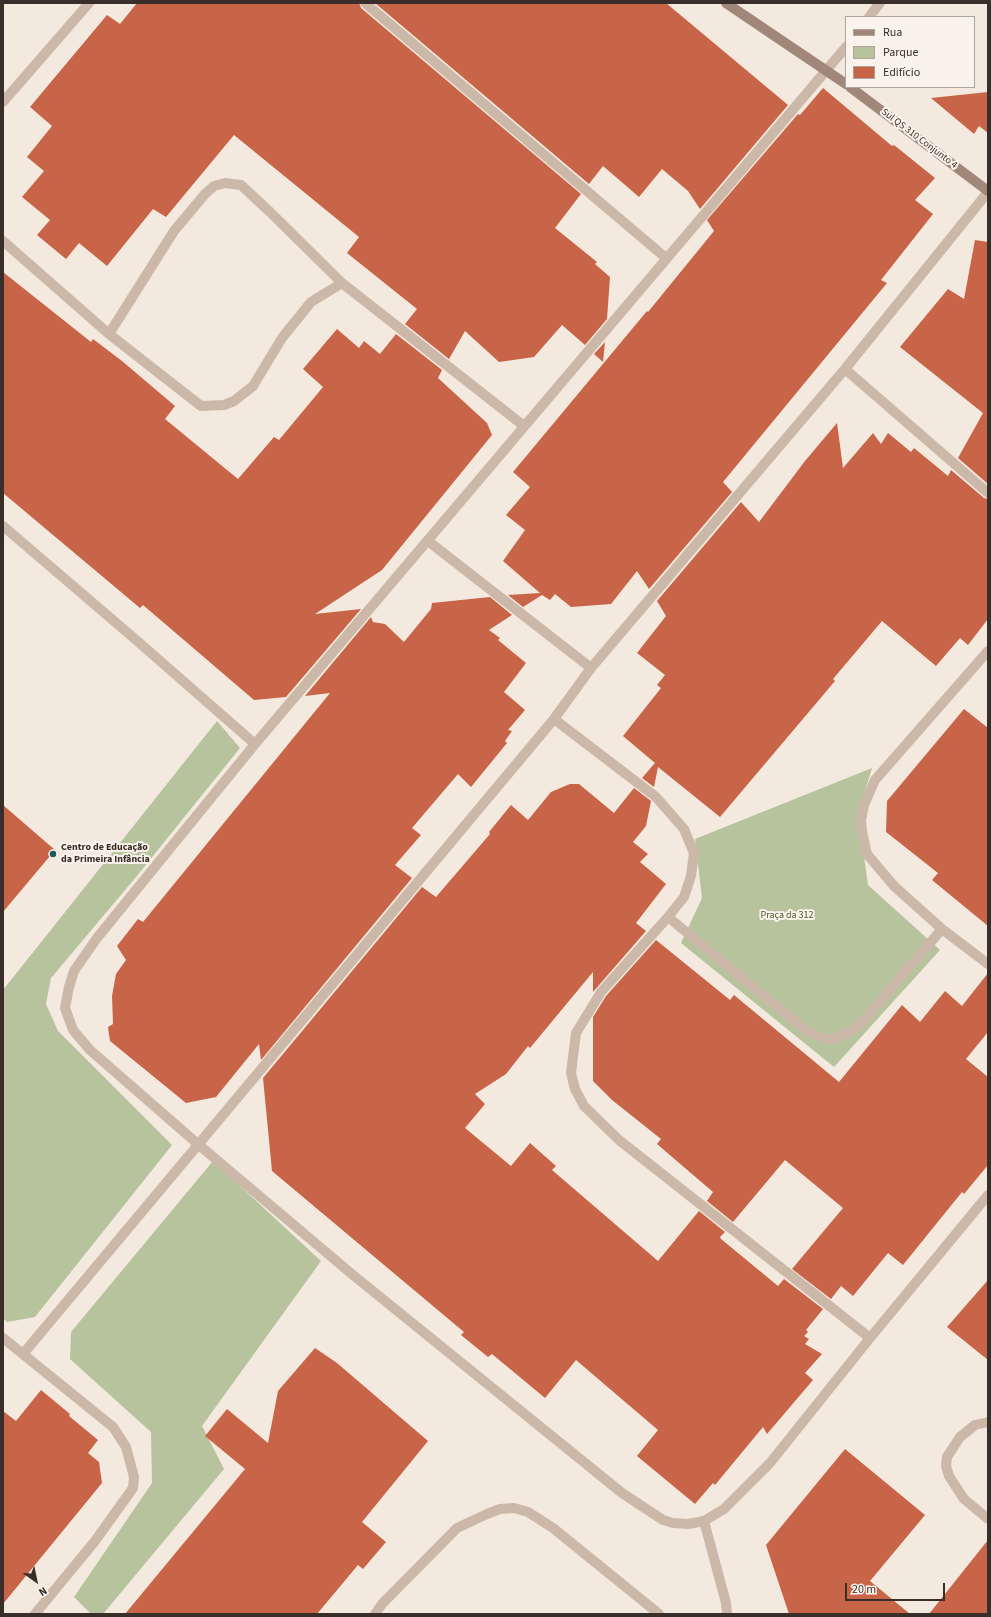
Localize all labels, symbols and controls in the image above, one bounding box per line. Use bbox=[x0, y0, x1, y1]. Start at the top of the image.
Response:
legend bbox=[845, 16, 975, 88]
text: Rua bbox=[883, 24, 902, 41]
text: Parque bbox=[883, 44, 919, 61]
text: Edifício bbox=[883, 64, 920, 81]
street label: Sul QS 310 Conjunto 4 bbox=[879, 107, 959, 171]
place label: Centro de Educação da Primeira Infância bbox=[61, 842, 150, 866]
marker: Centro de Educação da Primeira Infância bbox=[48, 849, 58, 859]
park label: Praça da 312 bbox=[761, 910, 813, 922]
north arrow bbox=[16, 1561, 56, 1601]
scale bar bbox=[847, 1575, 947, 1601]
text: 20 m bbox=[852, 1581, 876, 1598]
text: N bbox=[36, 1583, 50, 1600]

